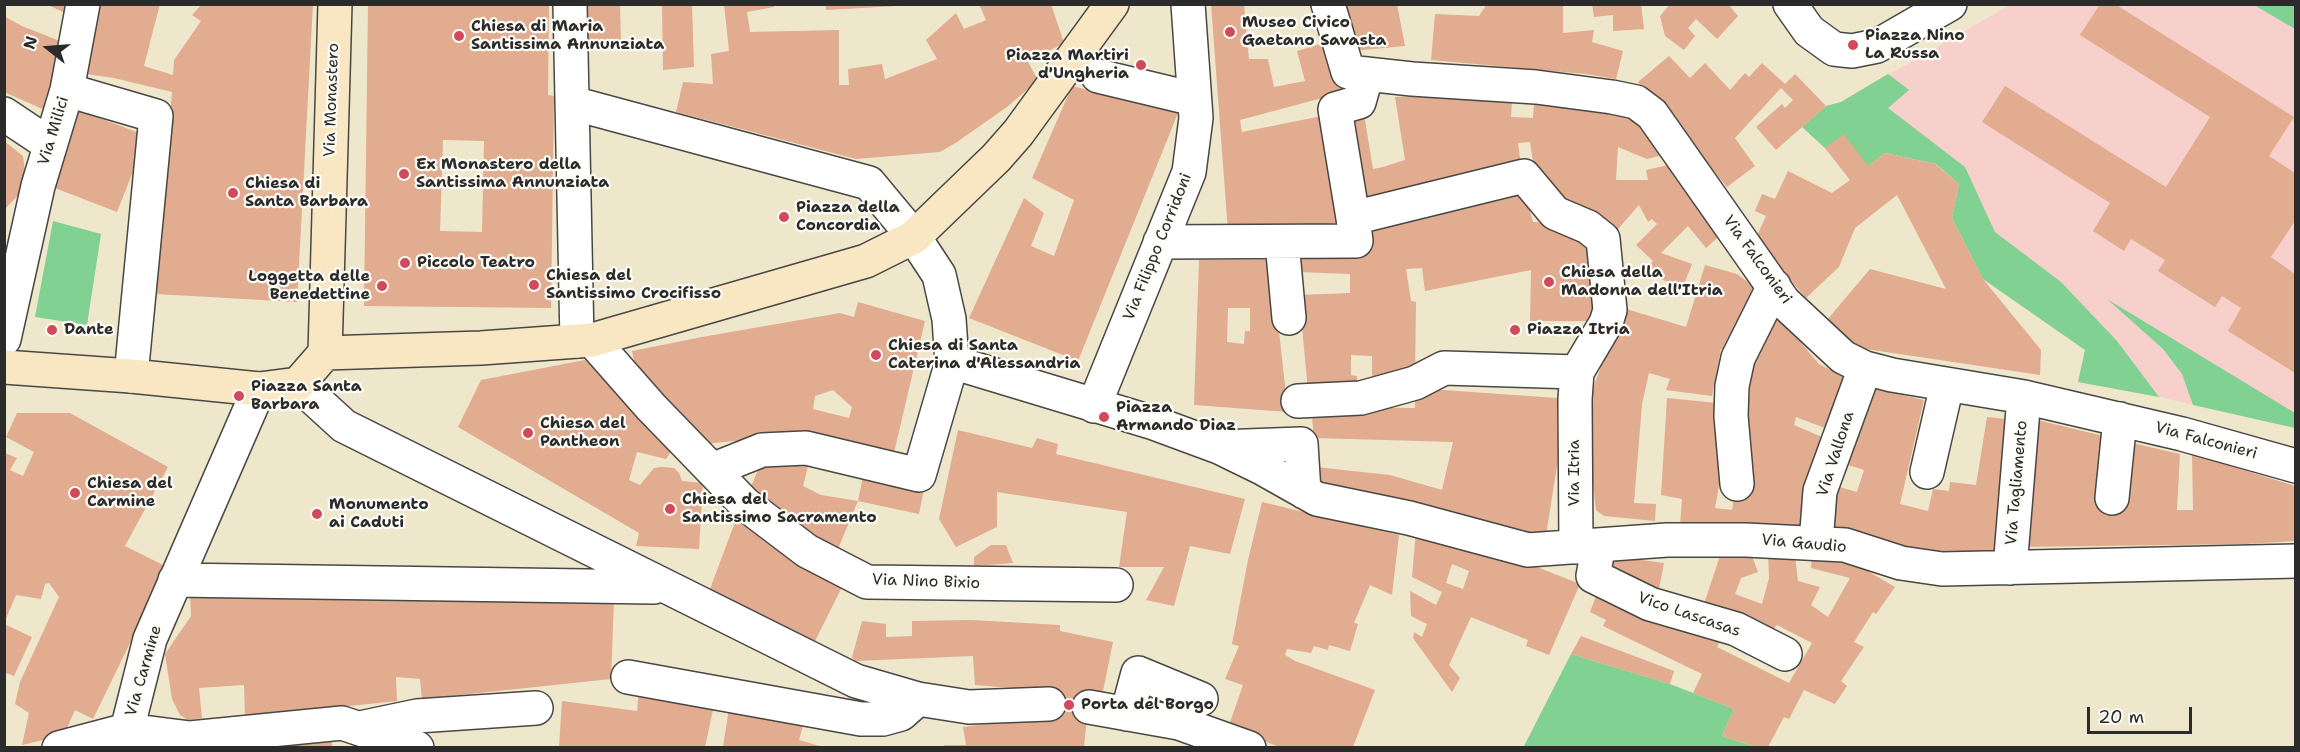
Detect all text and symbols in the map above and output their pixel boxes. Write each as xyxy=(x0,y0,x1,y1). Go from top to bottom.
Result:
place label: Museo Civico Gaetano Savasta xyxy=(1242,13,1386,51)
place label: Chiesa di Maria Santissima Annunziata xyxy=(471,17,664,55)
north arrow xyxy=(18,18,78,78)
marker: Museo Civico Gaetano Savasta xyxy=(1223,25,1237,39)
place label: Piazza Nino La Russa xyxy=(1865,26,1965,64)
marker: Chiesa di Maria Santissima Annunziata xyxy=(452,29,466,43)
text: N xyxy=(18,33,42,52)
marker: Piazza Nino La Russa xyxy=(1846,38,1860,52)
street label: Via Monastero xyxy=(320,42,344,158)
place label: Piazza Martiri d'Ungheria xyxy=(1006,46,1129,84)
marker: Piazza Martiri d'Ungheria xyxy=(1134,58,1148,72)
street label: Via Milici xyxy=(34,94,74,168)
place label: Ex Monastero della Santissima Annunziata xyxy=(416,155,609,193)
marker: Ex Monastero della Santissima Annunziata xyxy=(397,167,411,181)
street label: Via Filippo Corridoni xyxy=(1120,170,1196,324)
place label: Chiesa di Santa Barbara xyxy=(245,174,368,212)
marker: Chiesa di Santa Barbara xyxy=(226,186,240,200)
place label: Piazza della Concordia xyxy=(796,198,900,236)
marker: Piazza della Concordia xyxy=(777,210,791,224)
street label: Via Falconieri xyxy=(1718,212,1796,308)
place label: Piccolo Teatro xyxy=(417,253,535,273)
marker: Piccolo Teatro xyxy=(398,256,412,270)
place label: Chiesa della Madonna dell'Itria xyxy=(1561,263,1723,301)
place label: Chiesa del Santissimo Crocifisso xyxy=(546,266,721,304)
place label: Loggetta delle Benedettine xyxy=(248,267,370,305)
marker: Chiesa della Madonna dell'Itria xyxy=(1542,275,1556,289)
marker: Chiesa del Santissimo Crocifisso xyxy=(527,278,541,292)
marker: Loggetta delle Benedettine xyxy=(375,279,389,293)
place label: Dante xyxy=(64,320,114,340)
place label: Piazza Itria xyxy=(1527,320,1630,340)
marker: Dante xyxy=(45,323,59,337)
marker: Piazza Itria xyxy=(1508,323,1522,337)
place label: Chiesa di Santa Caterina d'Alessandria xyxy=(888,336,1080,374)
marker: Chiesa di Santa Caterina d'Alessandria xyxy=(869,348,883,362)
place label: Piazza Santa Barbara xyxy=(251,377,362,415)
marker: Piazza Santa Barbara xyxy=(232,389,246,403)
place label: Piazza Armando Diaz xyxy=(1116,398,1236,436)
street label: Via Vallona xyxy=(1813,409,1859,499)
marker: Piazza Armando Diaz xyxy=(1097,410,1111,424)
place label: Chiesa del Pantheon xyxy=(540,414,625,452)
street label: Via Falconieri xyxy=(2153,418,2259,464)
street label: Via Tagliamento xyxy=(2002,420,2032,546)
marker: Chiesa del Pantheon xyxy=(521,426,535,440)
street label: Via Itria xyxy=(1565,439,1585,507)
place label: Chiesa del Carmine xyxy=(87,474,172,512)
marker: Chiesa del Carmine xyxy=(68,486,82,500)
place label: Chiesa del Santissimo Sacramento xyxy=(682,490,877,528)
place label: Monumento ai Caduti xyxy=(329,495,429,533)
marker: Chiesa del Santissimo Sacramento xyxy=(663,502,677,516)
marker: Monumento ai Caduti xyxy=(310,507,324,521)
street label: Via Gaudio xyxy=(1761,531,1847,557)
street label: Via Nino Bixio xyxy=(872,571,980,593)
street label: Vico Lascasas xyxy=(1635,588,1743,642)
street label: Via Carmine xyxy=(122,623,166,719)
place label: Porta del Borgo xyxy=(1081,695,1214,715)
scale bar xyxy=(2090,695,2195,733)
marker: Porta del Borgo xyxy=(1062,698,1076,712)
text: 20 m xyxy=(2098,705,2144,729)

